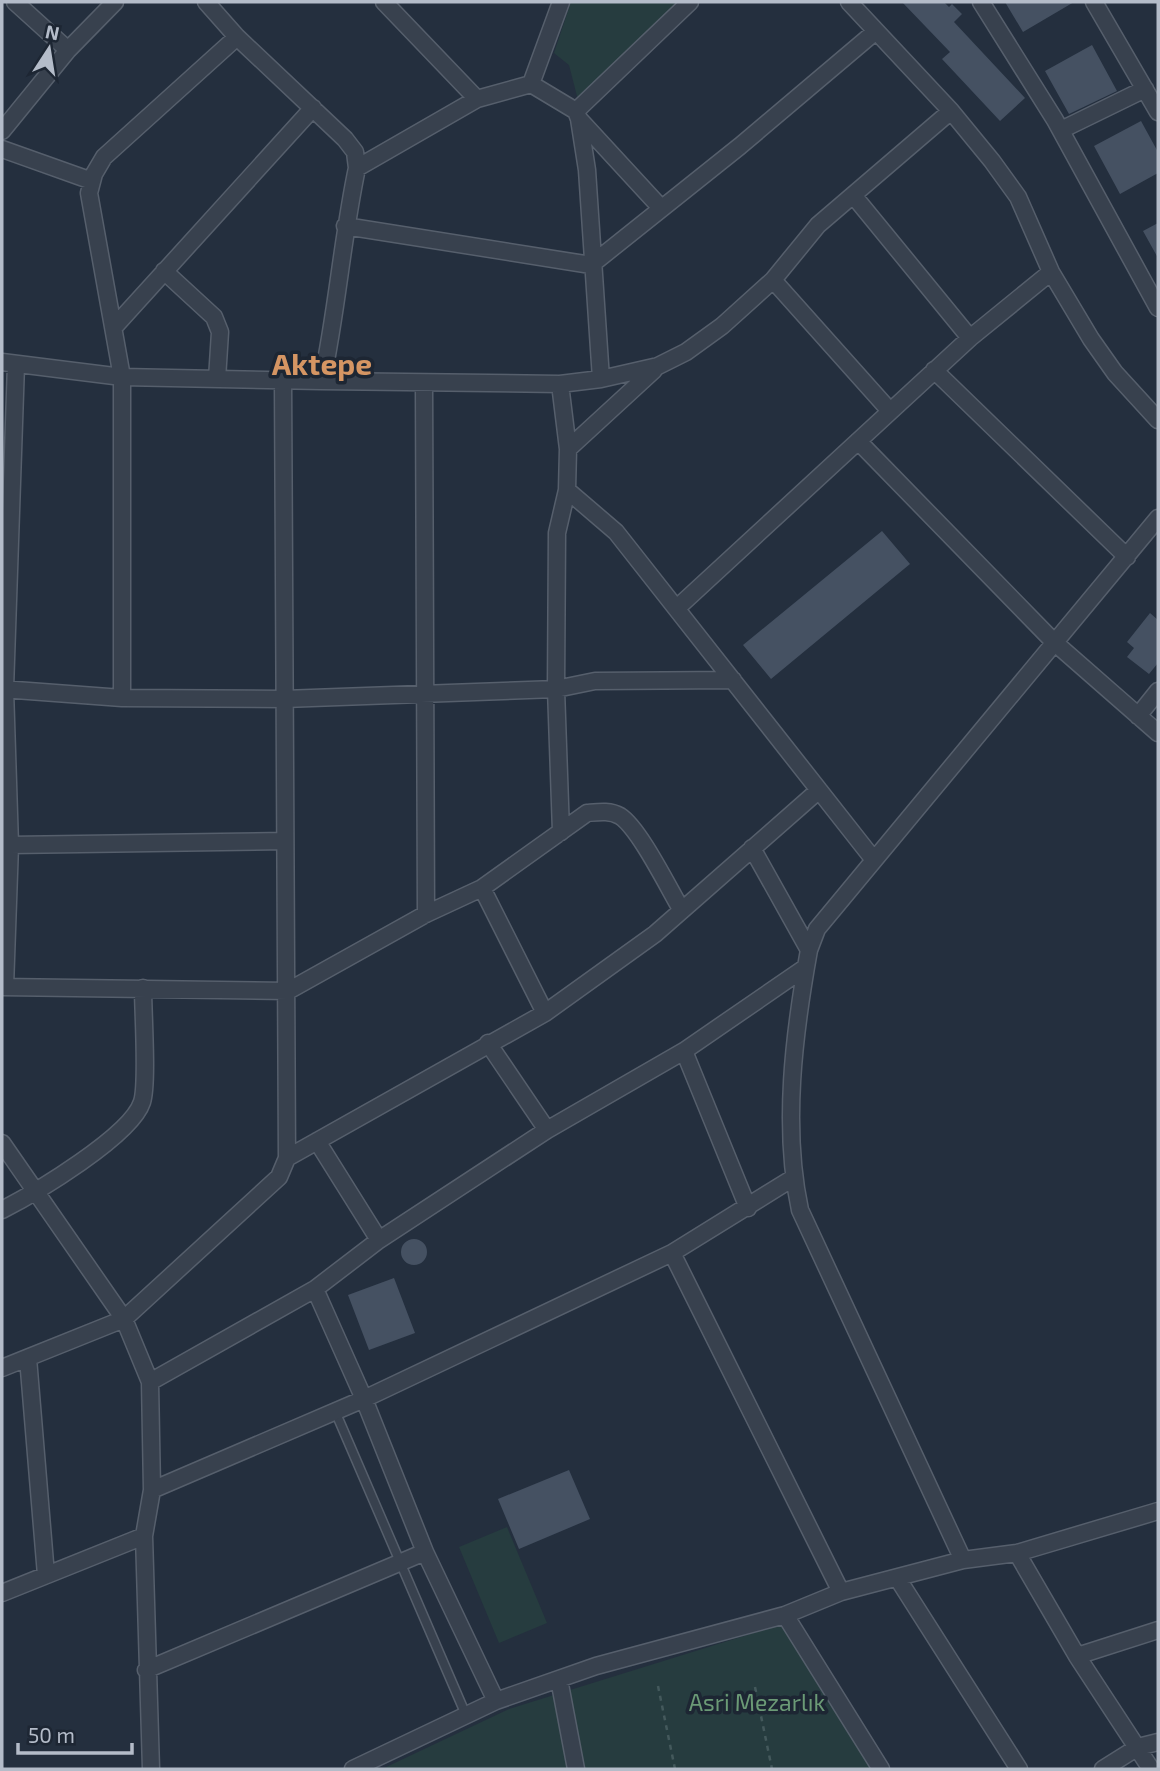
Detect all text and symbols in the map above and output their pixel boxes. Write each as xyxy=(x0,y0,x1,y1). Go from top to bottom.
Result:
north arrow xyxy=(14,14,84,84)
text: N xyxy=(44,19,62,45)
district label: Aktepe xyxy=(272,345,372,381)
park label: Asri Mezarlık xyxy=(689,1688,825,1716)
scale bar xyxy=(18,1712,131,1756)
text: 50 m xyxy=(28,1722,75,1747)

